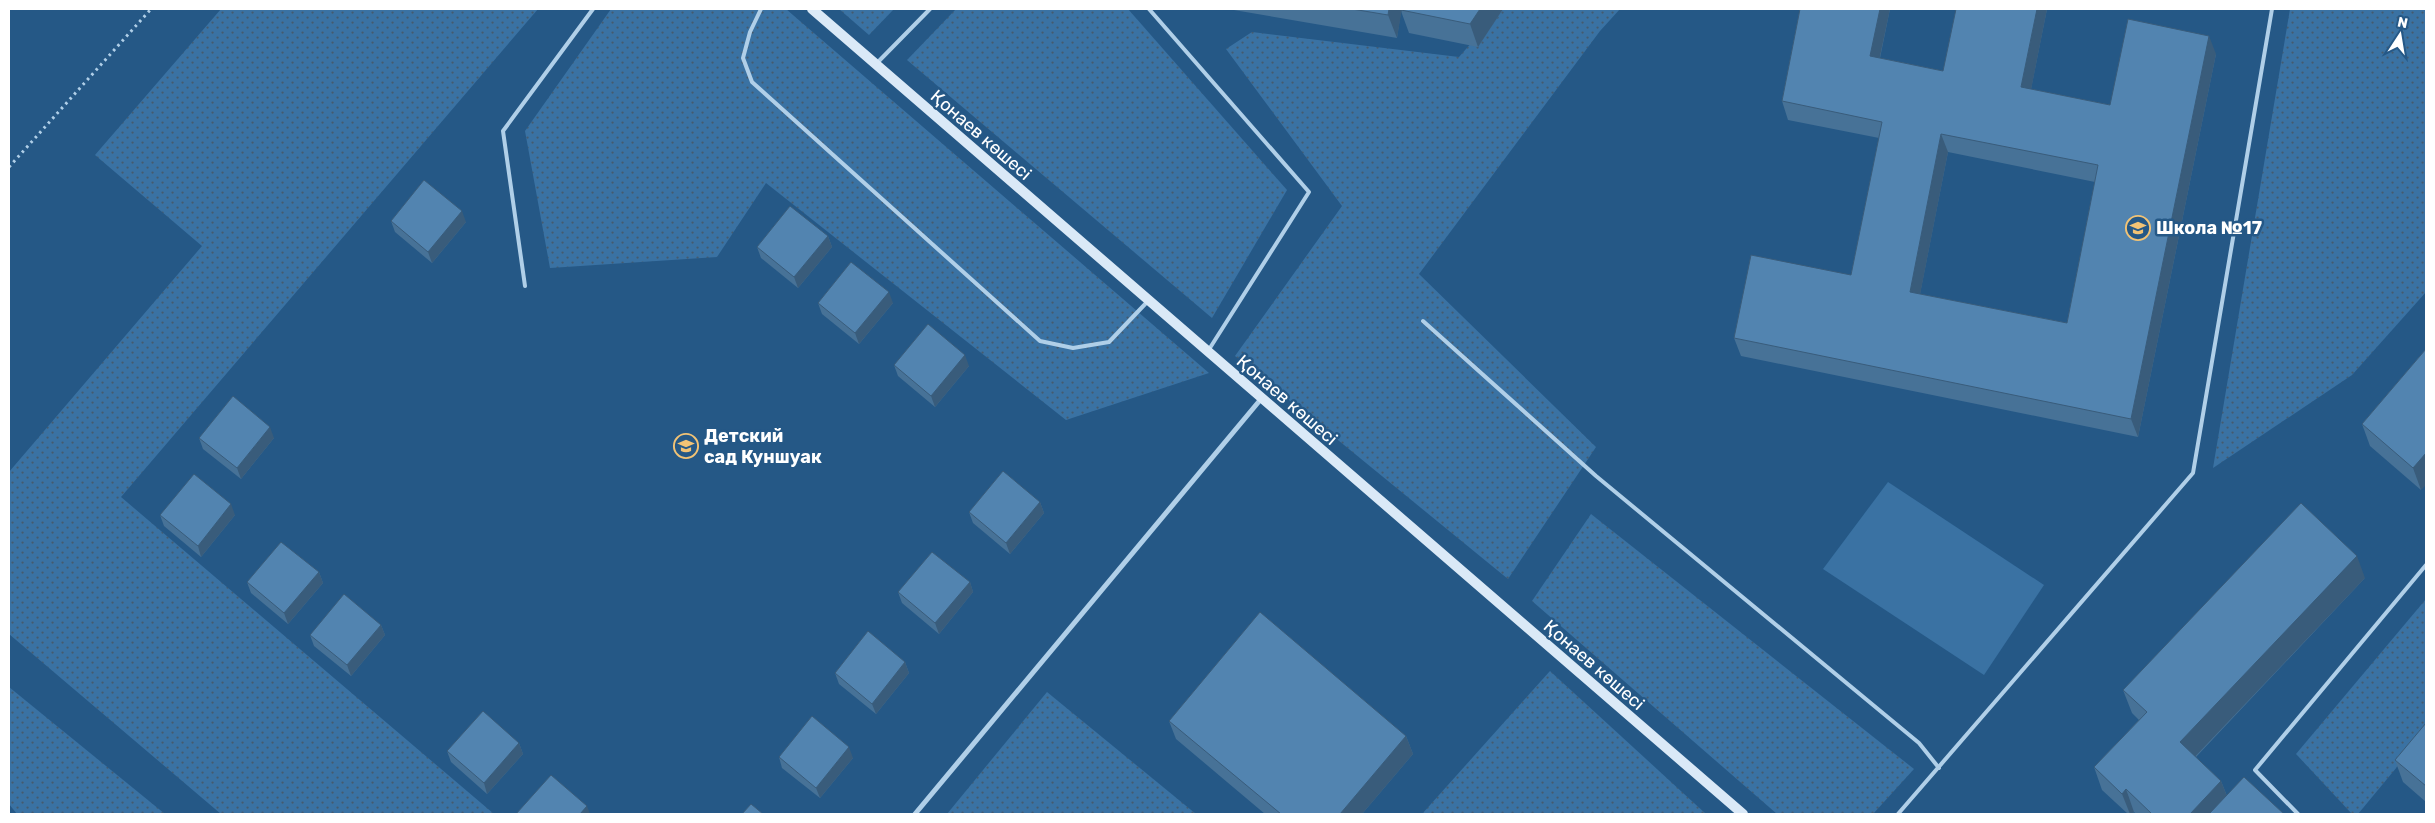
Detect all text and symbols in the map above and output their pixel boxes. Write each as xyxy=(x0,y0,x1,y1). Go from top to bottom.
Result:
north arrow xyxy=(2375,10,2425,60)
text: N xyxy=(2396,13,2409,32)
street label: Қонаев көшесі xyxy=(926,85,1036,185)
school or university icon: Школа №17 xyxy=(2125,215,2151,241)
place label: Школа №17 xyxy=(2156,217,2262,239)
street label: Қонаев көшесі xyxy=(1232,350,1342,450)
place label: Детский сад Куншуак xyxy=(704,425,822,468)
school or university icon: Детский сад Куншуак xyxy=(673,433,699,459)
street label: Қонаев көшесі xyxy=(1539,615,1649,715)

